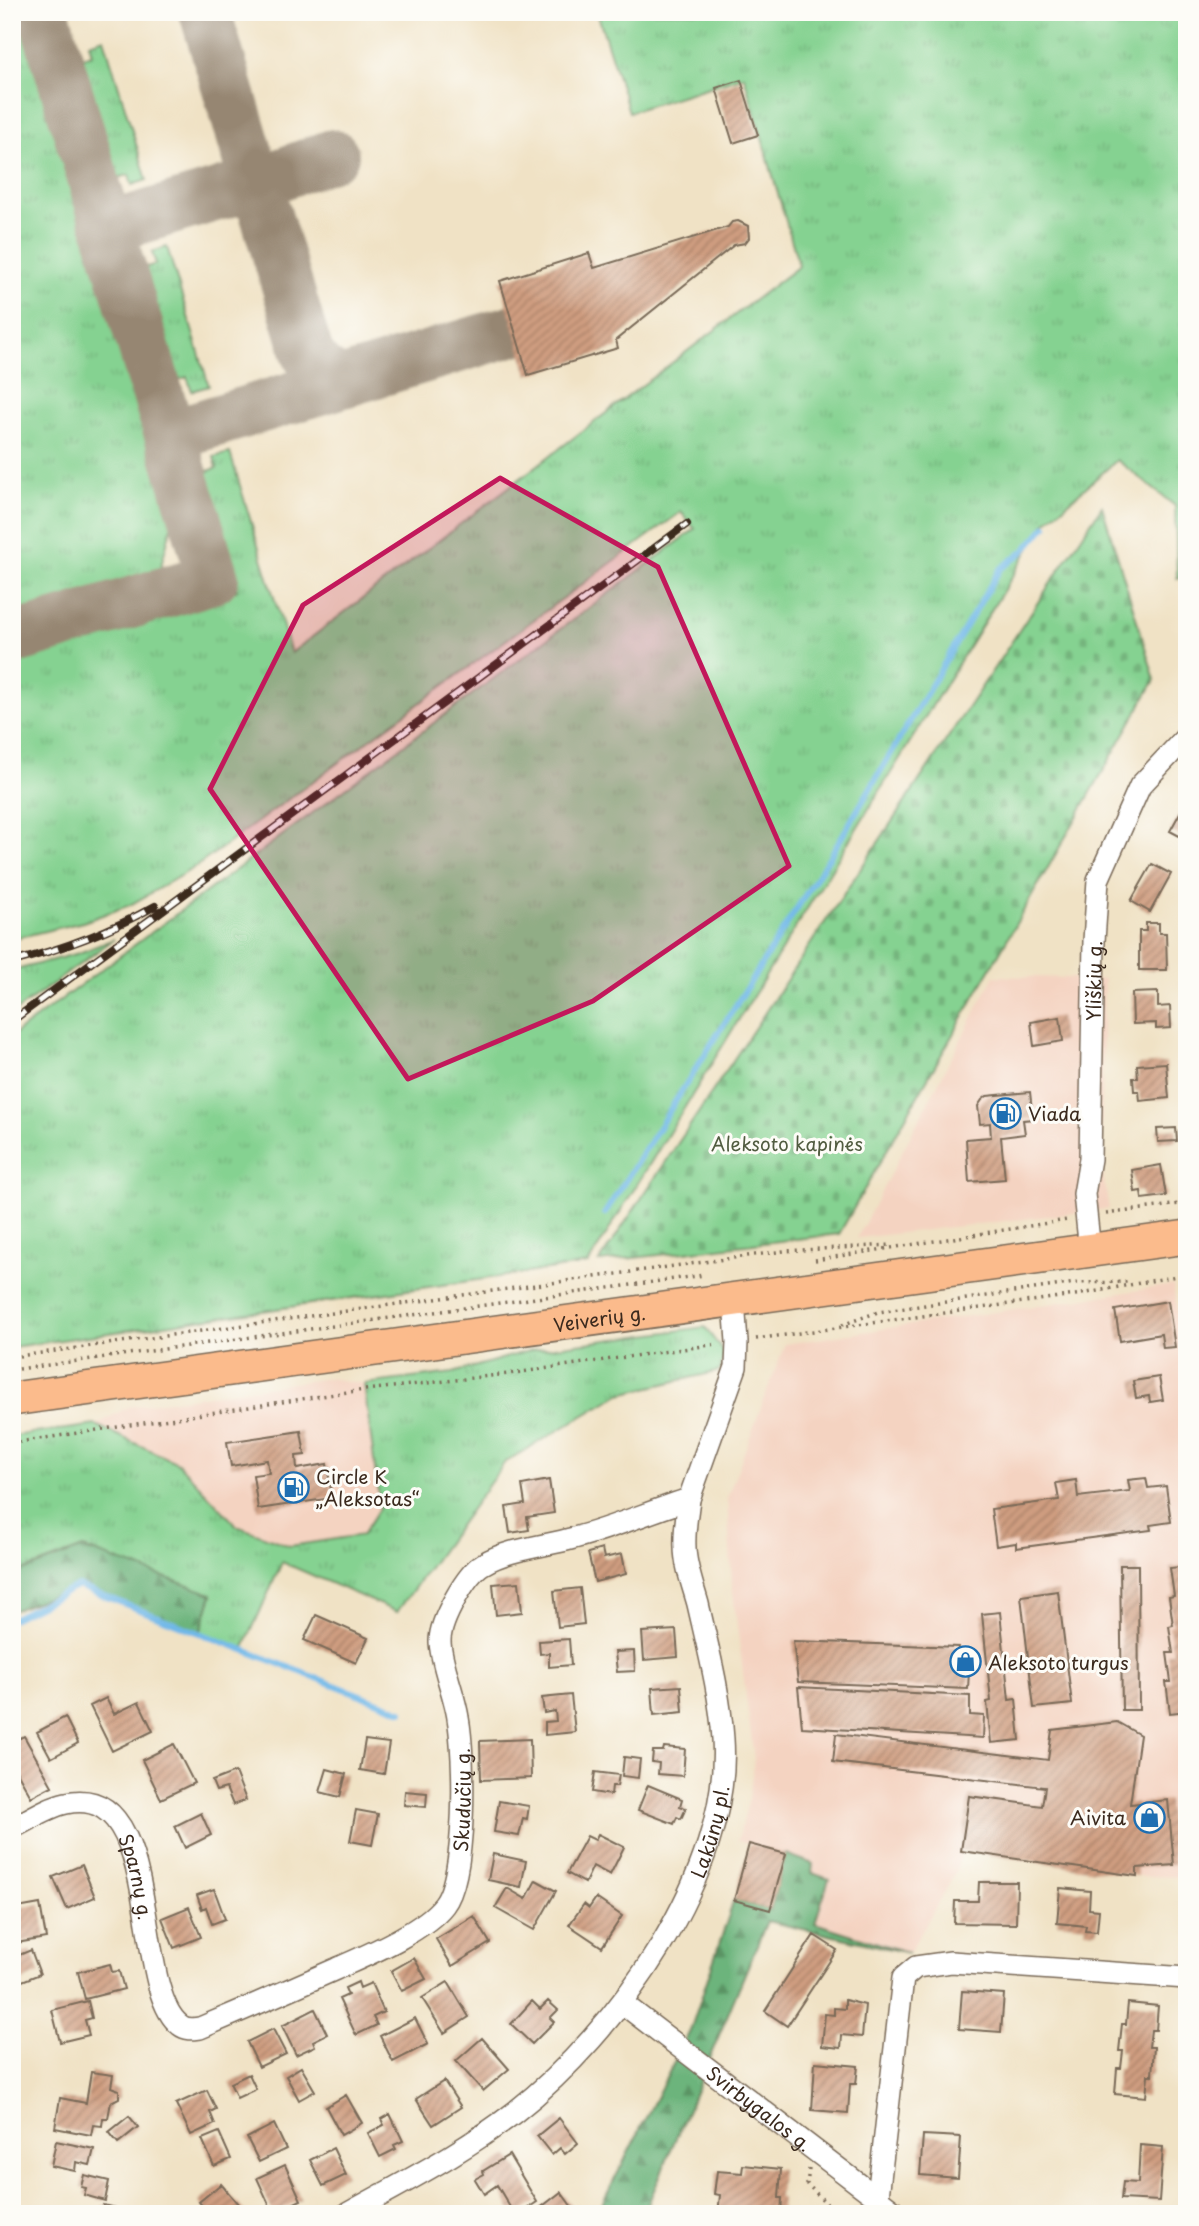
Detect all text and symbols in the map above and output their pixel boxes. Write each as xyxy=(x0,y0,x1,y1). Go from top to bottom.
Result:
street label: Yliškių g. xyxy=(1079,940,1108,1021)
fuel station icon: Viada xyxy=(988,1096,1022,1130)
place label: Viada xyxy=(1028,1099,1081,1127)
park label: Aleksoto kapinės xyxy=(711,1129,863,1157)
street label: Veiverių g. xyxy=(551,1298,647,1338)
place label: Circle K „Aleksotas“ xyxy=(316,1462,419,1512)
fuel station icon: Circle K „Aleksotas“ xyxy=(276,1470,310,1504)
shop icon: Aleksoto turgus xyxy=(948,1645,982,1679)
place label: Aleksoto turgus xyxy=(988,1648,1129,1676)
street label: Skudučių g. xyxy=(446,1747,477,1853)
street label: Lakūnų pl. xyxy=(683,1783,735,1882)
shop icon: Aivita xyxy=(1132,1800,1166,1834)
place label: Aivita xyxy=(1070,1803,1126,1831)
street label: Sparnų g. xyxy=(112,1829,160,1922)
street label: Svirbygalos g. xyxy=(701,2059,818,2158)

